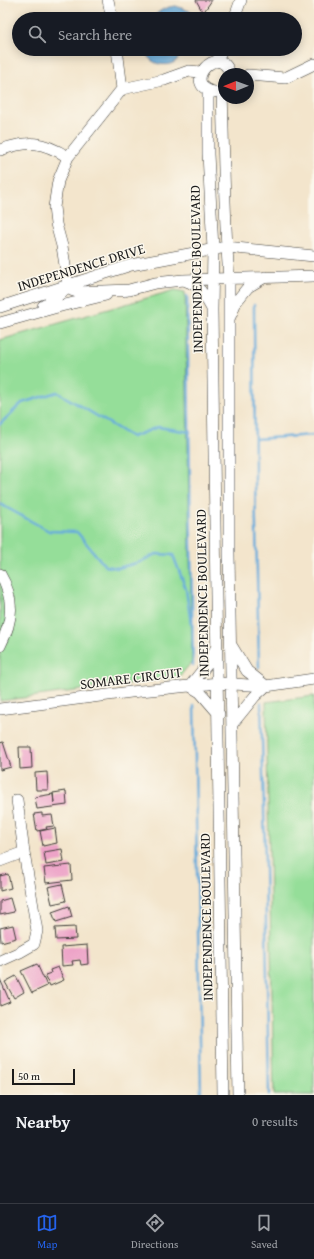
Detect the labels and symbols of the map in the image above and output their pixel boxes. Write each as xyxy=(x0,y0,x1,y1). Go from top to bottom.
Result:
north arrow xyxy=(218,68,254,104)
street label: INDEPENDENCE BOULEVARD xyxy=(185,185,207,353)
street label: INDEPENDENCE DRIVE xyxy=(15,238,147,296)
street label: INDEPENDENCE BOULEVARD xyxy=(191,509,213,677)
street label: SOMARE CIRCUIT xyxy=(79,662,183,694)
street label: INDEPENDENCE BOULEVARD xyxy=(195,833,217,1001)
scale bar xyxy=(12,1067,75,1086)

